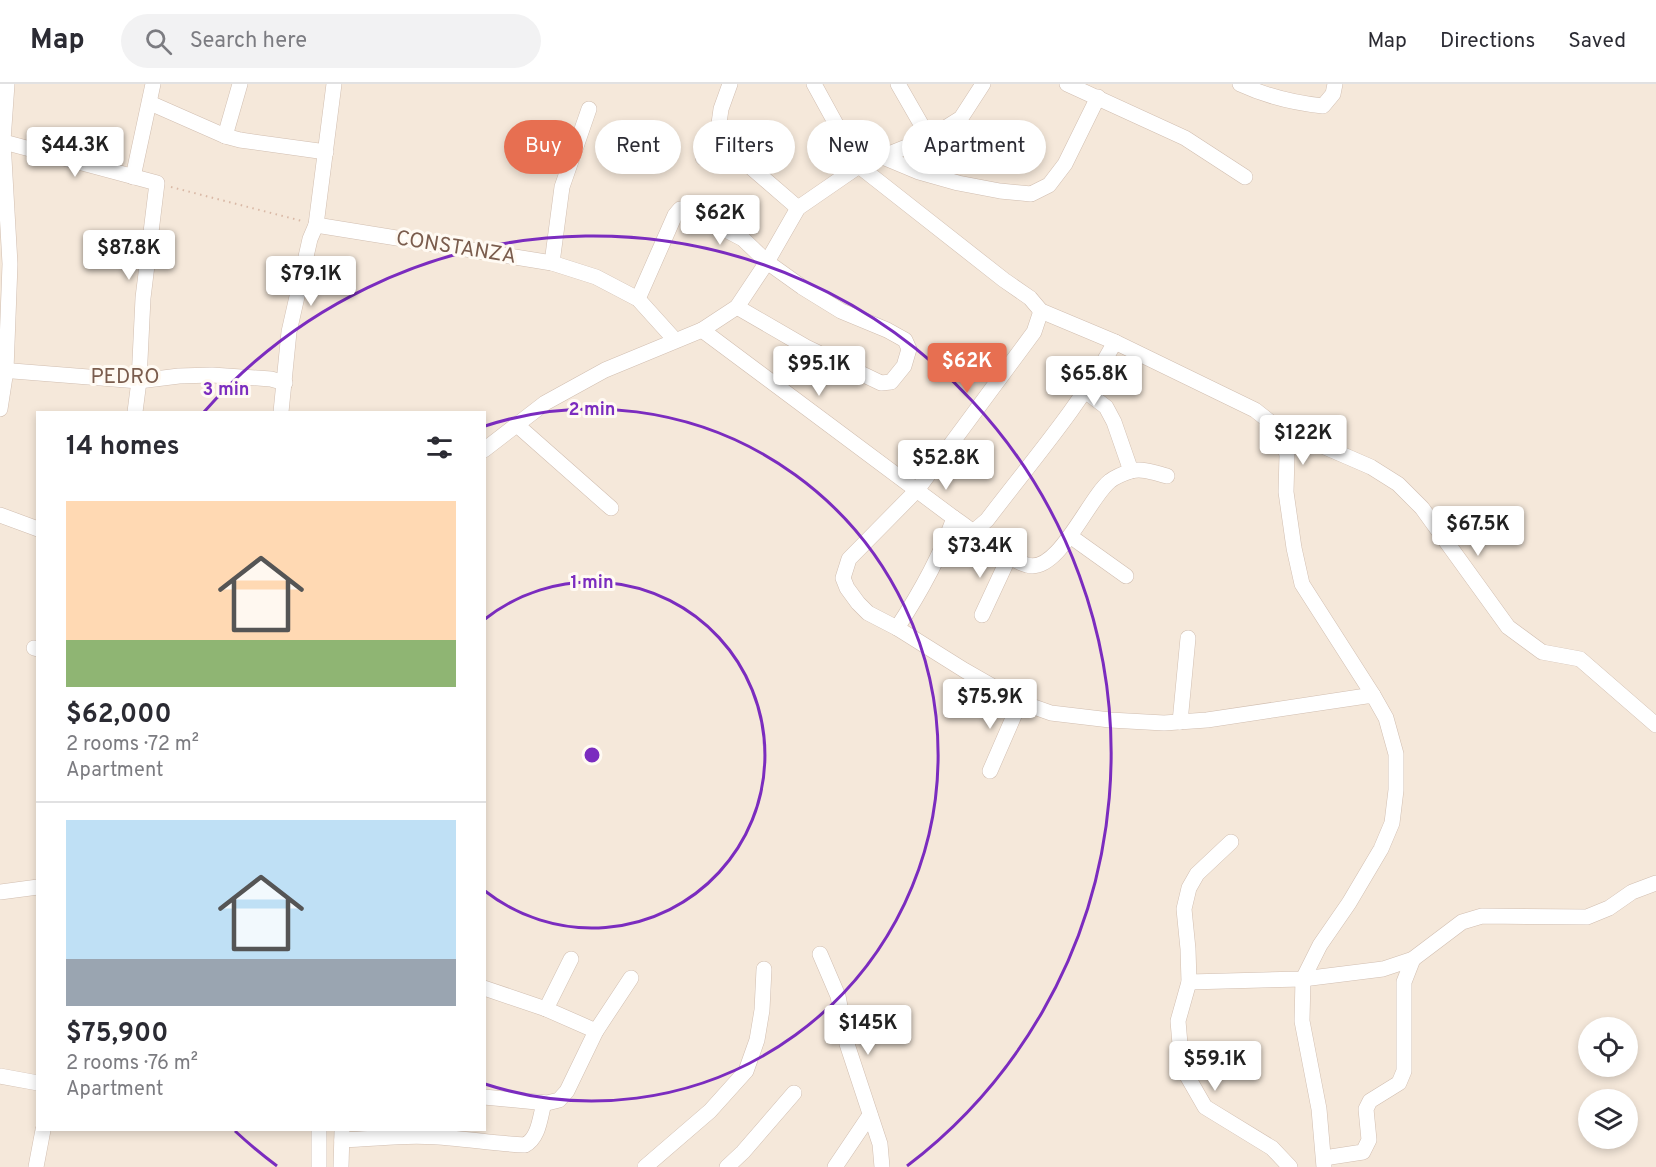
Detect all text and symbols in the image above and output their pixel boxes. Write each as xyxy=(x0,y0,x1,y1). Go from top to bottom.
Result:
search box xyxy=(121,14,541,68)
text: Map xyxy=(30,23,85,59)
icon: search xyxy=(142,25,175,58)
text: Search here xyxy=(190,28,307,55)
text: Map xyxy=(1367,28,1407,55)
text: Directions xyxy=(1440,28,1535,55)
text: Saved xyxy=(1568,28,1626,55)
chip: Buy xyxy=(504,120,583,174)
chip: Rent xyxy=(595,120,681,174)
chip: Filters xyxy=(693,120,795,174)
chip: New xyxy=(807,120,890,174)
chip: Apartment xyxy=(902,120,1046,174)
pin: $44.3K xyxy=(26,127,124,178)
text: $44.3K xyxy=(41,133,109,159)
pin: $62K xyxy=(684,195,756,246)
text: $62K xyxy=(695,201,745,227)
street label: CONSTANZA xyxy=(394,225,518,271)
pin: $87.8K xyxy=(80,230,178,281)
text: $87.8K xyxy=(97,236,161,262)
pin: $79.1K xyxy=(262,256,360,307)
text: $79.1K xyxy=(280,262,342,288)
pin: $62K xyxy=(931,343,1003,394)
pin: $95.1K xyxy=(770,346,868,397)
text: $62K xyxy=(942,349,992,375)
text: $95.1K xyxy=(787,352,851,378)
pin: $65.8K xyxy=(1045,356,1143,407)
text: $65.8K xyxy=(1060,362,1128,388)
street label: PEDRO xyxy=(90,364,160,391)
text: 3 min xyxy=(203,379,249,402)
text: 2 min xyxy=(568,399,616,422)
pin: $122K xyxy=(1261,415,1345,466)
text: $122K xyxy=(1274,421,1332,447)
text: 14 homes xyxy=(66,431,180,464)
icon: filters xyxy=(423,431,456,464)
pin: $52.8K xyxy=(897,440,995,491)
text: $52.8K xyxy=(912,446,980,472)
pin: $67.5K xyxy=(1429,506,1527,557)
text: $67.5K xyxy=(1446,512,1510,538)
pin: $73.4K xyxy=(931,528,1029,579)
text: $73.4K xyxy=(947,534,1013,560)
icon: home xyxy=(207,540,315,648)
text: 1 min xyxy=(570,572,614,595)
pin: $75.9K xyxy=(941,679,1039,730)
text: $75.9K xyxy=(957,685,1023,711)
text: $62,000 xyxy=(66,699,172,732)
text: 2 rooms · 72 m² xyxy=(66,732,199,758)
centre of rings xyxy=(582,745,602,765)
text: Apartment xyxy=(66,758,164,784)
icon: home xyxy=(207,859,315,967)
pin: $145K xyxy=(826,1005,910,1056)
text: $145K xyxy=(838,1011,898,1037)
map controls xyxy=(1578,1017,1638,1149)
button: locate xyxy=(1578,1017,1638,1077)
text: $75,900 xyxy=(66,1018,168,1051)
pin: $59.1K xyxy=(1166,1041,1264,1092)
text: $59.1K xyxy=(1183,1047,1247,1073)
text: 2 rooms · 76 m² xyxy=(66,1051,198,1077)
text: Apartment xyxy=(66,1077,164,1103)
button: layers xyxy=(1578,1089,1638,1149)

